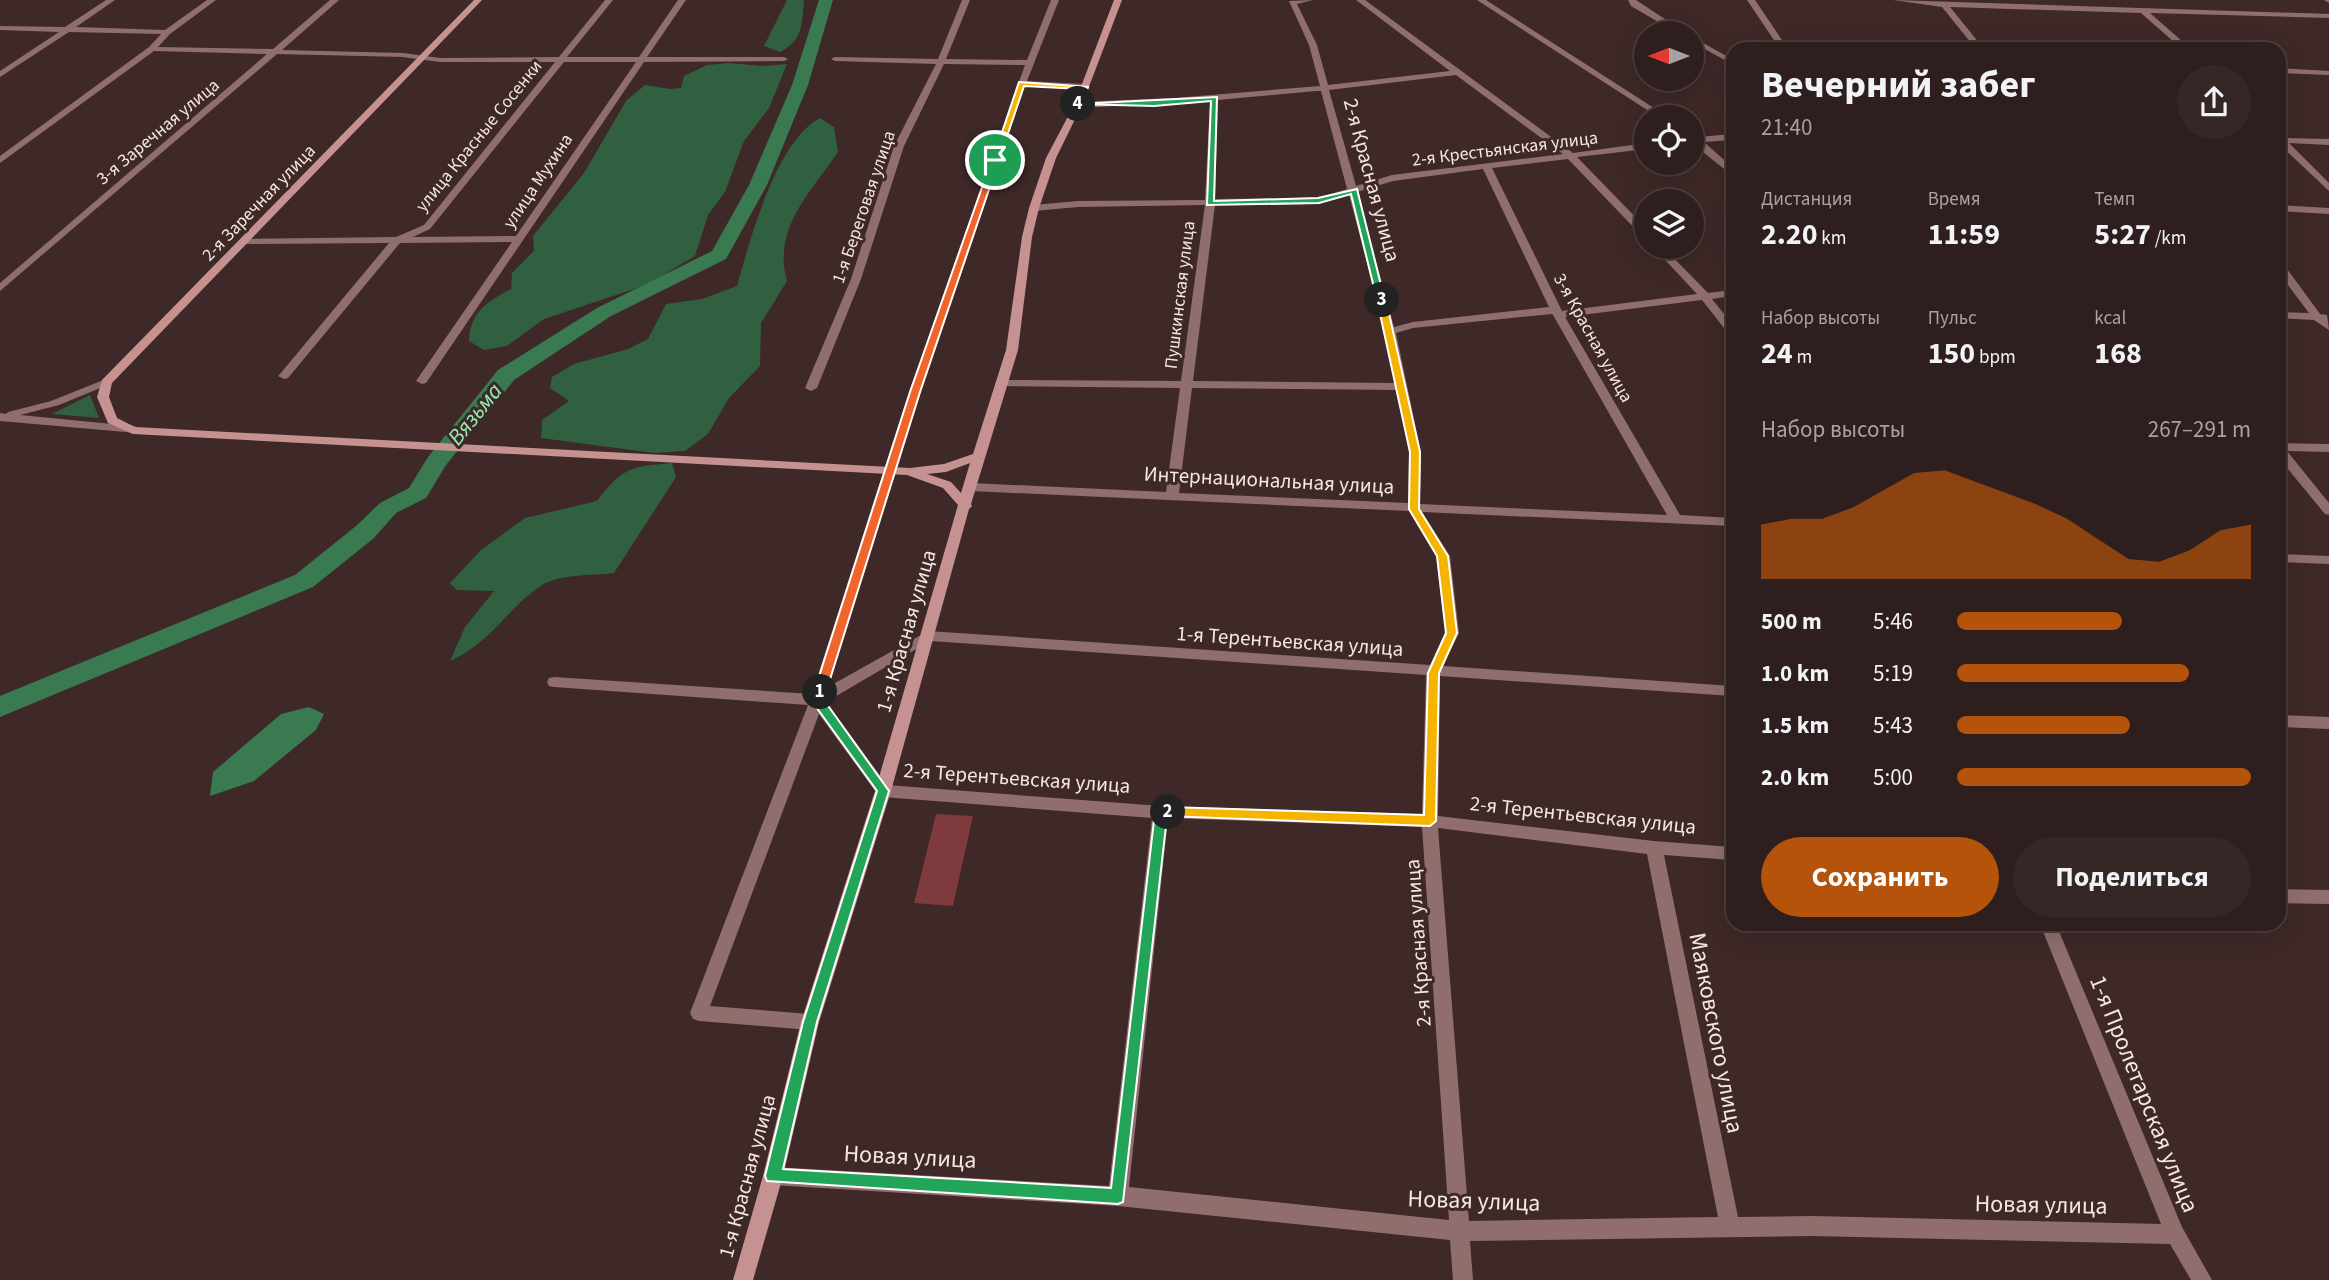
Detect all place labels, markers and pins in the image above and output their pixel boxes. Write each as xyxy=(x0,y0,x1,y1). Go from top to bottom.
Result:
pin: 4 xyxy=(1060,86,1096,122)
pin xyxy=(965,130,1025,190)
pin: 3 xyxy=(1364,282,1400,318)
pin: 1 xyxy=(802,674,838,710)
pin: 2 xyxy=(1150,794,1186,830)

